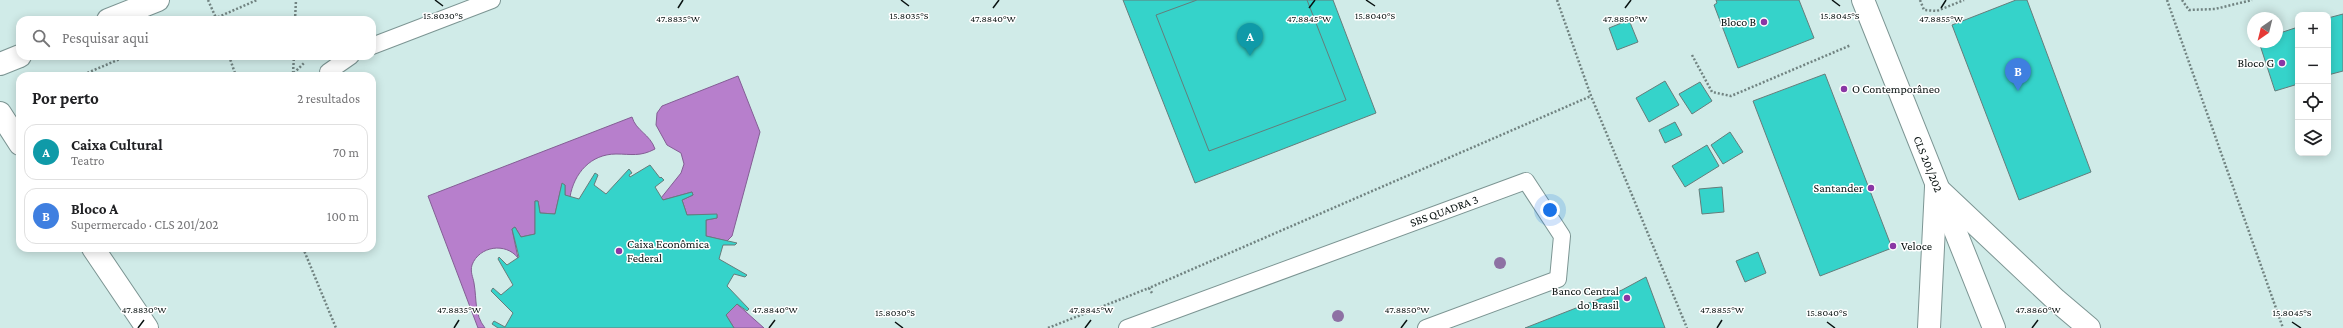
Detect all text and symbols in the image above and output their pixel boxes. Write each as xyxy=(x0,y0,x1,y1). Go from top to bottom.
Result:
text: 15.8030°S xyxy=(423,10,463,21)
text: 15.8035°S xyxy=(890,10,929,21)
text: 15.8040°S xyxy=(1355,10,1395,21)
text: 15.8045°S xyxy=(1820,10,1860,21)
north arrow xyxy=(2247,12,2283,48)
map controls xyxy=(2295,12,2331,156)
button: + xyxy=(2295,12,2331,48)
text: 47.8835°W xyxy=(656,13,701,24)
text: 47.8840°W xyxy=(970,13,1017,24)
text: 47.8845°W xyxy=(1287,13,1332,24)
text: 47.8850°W xyxy=(1602,13,1648,24)
text: 47.8855°W xyxy=(1919,13,1964,24)
place label: Bloco B xyxy=(1721,15,1756,29)
search box xyxy=(16,16,376,60)
marker: Bloco B xyxy=(1759,17,1769,27)
pin: A xyxy=(1237,23,1263,56)
icon: search xyxy=(30,27,52,49)
text: Pesquisar aqui xyxy=(62,30,149,46)
button: − xyxy=(2295,48,2331,84)
place label: Bloco G xyxy=(2238,56,2274,70)
pin: B xyxy=(2005,58,2031,91)
marker: Bloco G xyxy=(2277,58,2287,68)
place label: O Contemporâneo xyxy=(1852,82,1940,96)
marker: O Contemporâneo xyxy=(1839,84,1849,94)
button: locate xyxy=(2295,84,2331,120)
text: Por perto xyxy=(32,89,99,108)
text: 2 resultados xyxy=(297,91,360,106)
button: layers xyxy=(2295,120,2331,156)
street label: CLS 201/202 xyxy=(1910,134,1946,194)
text: Caixa Cultural xyxy=(71,137,163,153)
text: A xyxy=(42,145,50,160)
text: 70 m xyxy=(333,145,359,160)
text: Teatro xyxy=(71,153,104,168)
place label: Santander xyxy=(1814,181,1864,195)
marker: Santander xyxy=(1866,183,1876,193)
street label: SBS QUADRA 3 xyxy=(1408,192,1480,230)
your location xyxy=(1540,200,1560,220)
text: Bloco A xyxy=(71,201,118,217)
text: B xyxy=(42,209,50,224)
text: 100 m xyxy=(327,209,359,224)
text: Supermercado · CLS 201/202 xyxy=(71,217,219,232)
place label: Caixa Econômica Federal xyxy=(627,237,710,265)
place label: Veloce xyxy=(1901,239,1932,253)
marker: Veloce xyxy=(1888,241,1898,251)
marker: Caixa Econômica Federal xyxy=(614,246,624,256)
place label: Banco Central do Brasil xyxy=(1552,284,1619,312)
marker: Banco Central do Brasil xyxy=(1622,293,1632,303)
text: 47.8830°W xyxy=(121,304,167,315)
text: 47.8835°W xyxy=(437,304,482,315)
text: 47.8840°W xyxy=(752,304,799,315)
text: 47.8845°W xyxy=(1069,304,1114,315)
text: 47.8850°W xyxy=(1384,304,1430,315)
text: 47.8855°W xyxy=(1700,304,1745,315)
text: 47.8860°W xyxy=(2015,304,2062,315)
text: 15.8030°S xyxy=(875,307,915,318)
text: 15.8040°S xyxy=(1807,307,1847,318)
text: 15.8045°S xyxy=(2272,307,2312,318)

